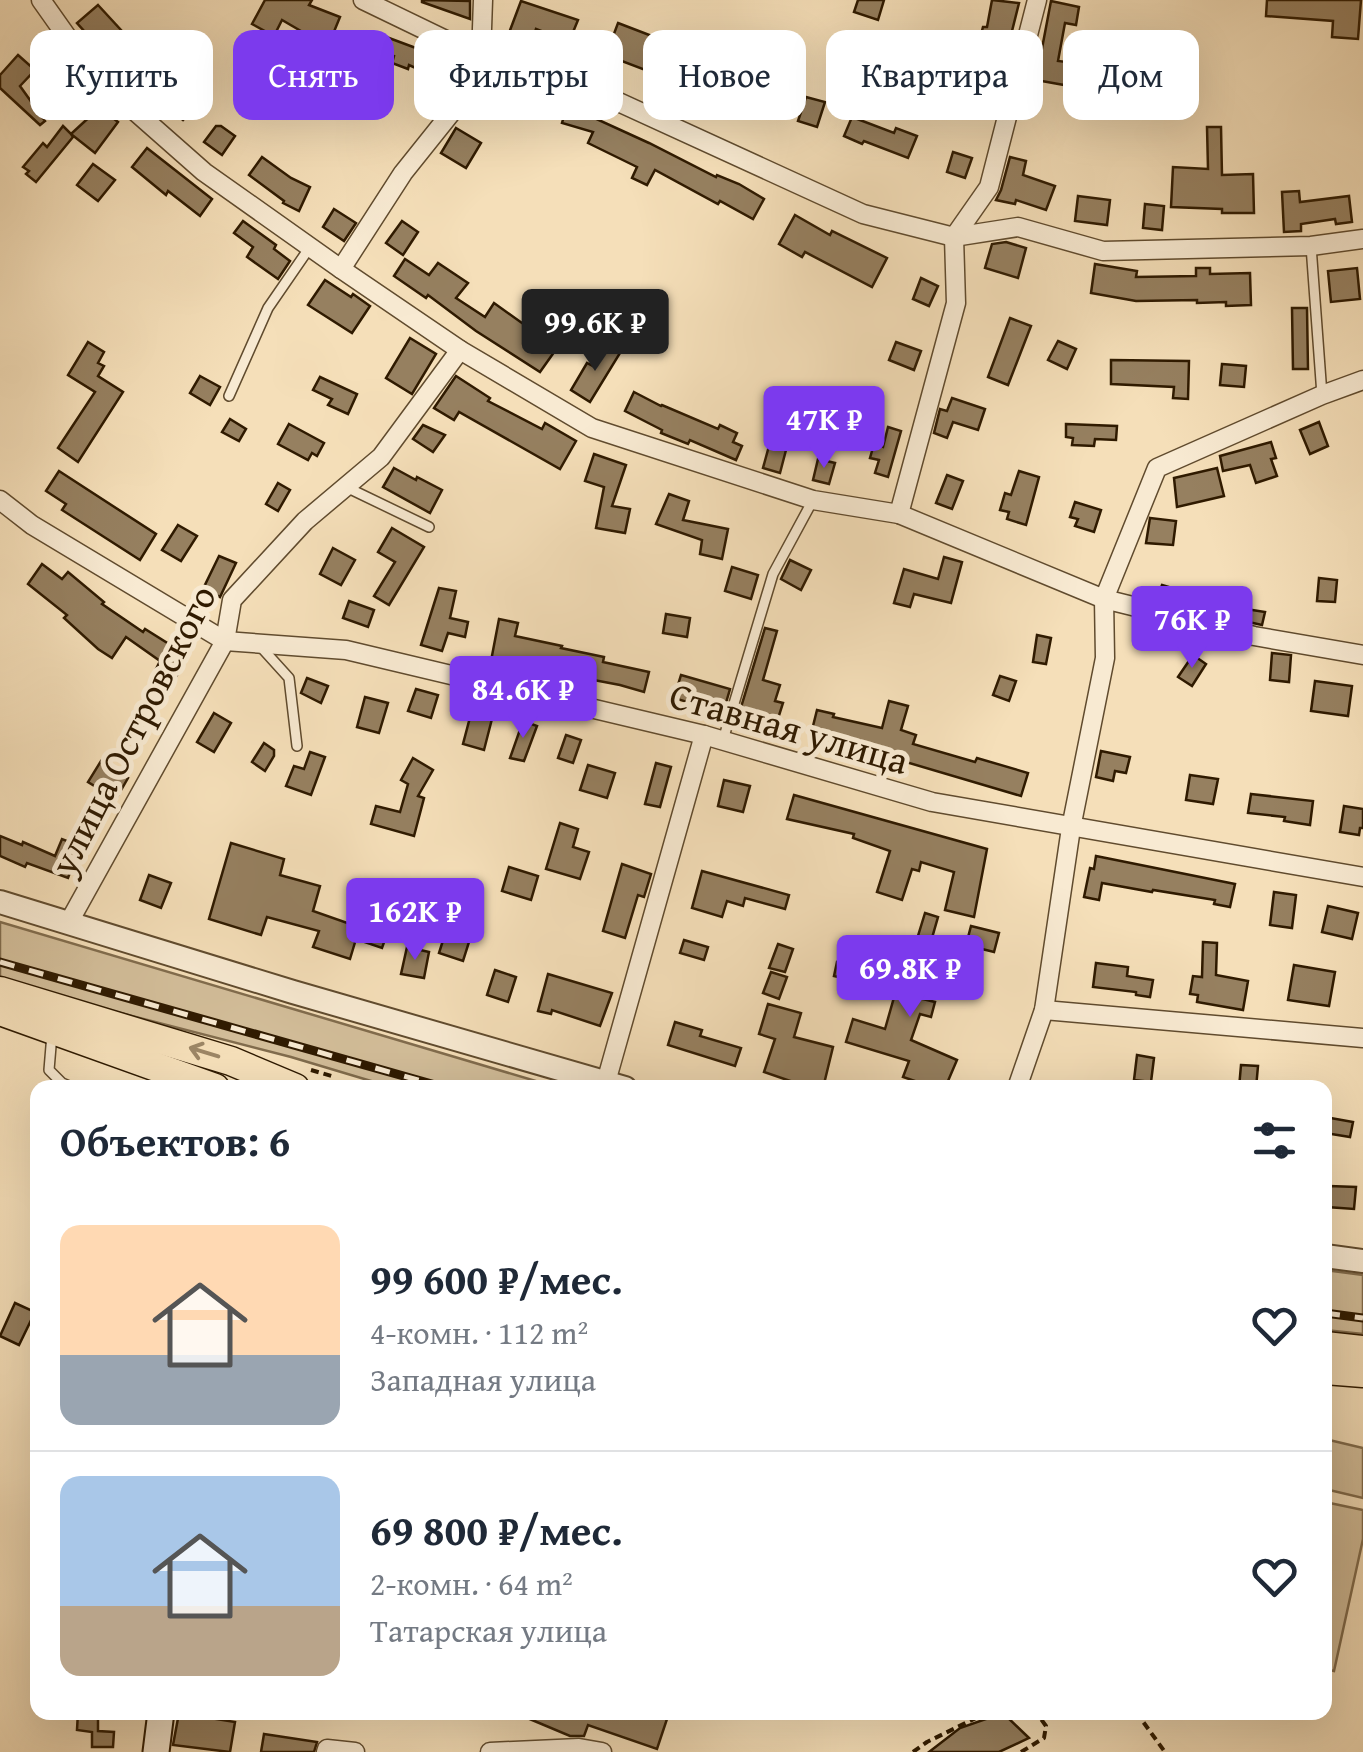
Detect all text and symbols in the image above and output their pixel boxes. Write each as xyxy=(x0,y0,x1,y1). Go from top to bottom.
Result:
chip: Купить xyxy=(30,30,213,120)
chip: Снять xyxy=(233,30,394,120)
chip: Фильтры xyxy=(414,30,623,120)
chip: Новое xyxy=(643,30,806,120)
chip: Квартира xyxy=(826,30,1043,120)
chip: Дом xyxy=(1063,30,1199,120)
pin: 99.6K ₽ xyxy=(503,289,687,374)
text: 99.6K ₽ xyxy=(544,298,646,345)
pin: 47K ₽ xyxy=(754,386,894,471)
text: 47K ₽ xyxy=(786,395,863,442)
street label: улица Островского xyxy=(34,575,230,885)
pin: 76K ₽ xyxy=(1122,586,1262,671)
text: 76K ₽ xyxy=(1154,595,1231,642)
pin: 84.6K ₽ xyxy=(431,656,615,741)
text: 84.6K ₽ xyxy=(472,665,574,712)
street label: Ставная улица xyxy=(663,666,915,788)
pin: 162K ₽ xyxy=(334,878,496,963)
text: 162K ₽ xyxy=(368,887,462,934)
pin: 69.8K ₽ xyxy=(818,935,1002,1020)
text: 69.8K ₽ xyxy=(859,944,961,991)
one-way arrow xyxy=(189,1042,220,1060)
text: Объектов: 6 xyxy=(60,1110,290,1171)
icon: filters xyxy=(1247,1113,1302,1168)
text: 99 600 ₽/мес. xyxy=(370,1248,623,1309)
icon: home xyxy=(140,1265,260,1385)
icon: heart xyxy=(1247,1298,1302,1353)
text: 4-комн. · 112 m² xyxy=(370,1309,588,1356)
text: Западная улица xyxy=(370,1356,596,1403)
text: 69 800 ₽/мес. xyxy=(370,1499,623,1560)
icon: home xyxy=(140,1516,260,1636)
icon: heart xyxy=(1247,1549,1302,1604)
text: 2-комн. · 64 m² xyxy=(370,1560,573,1607)
text: Татарская улица xyxy=(370,1607,607,1654)

